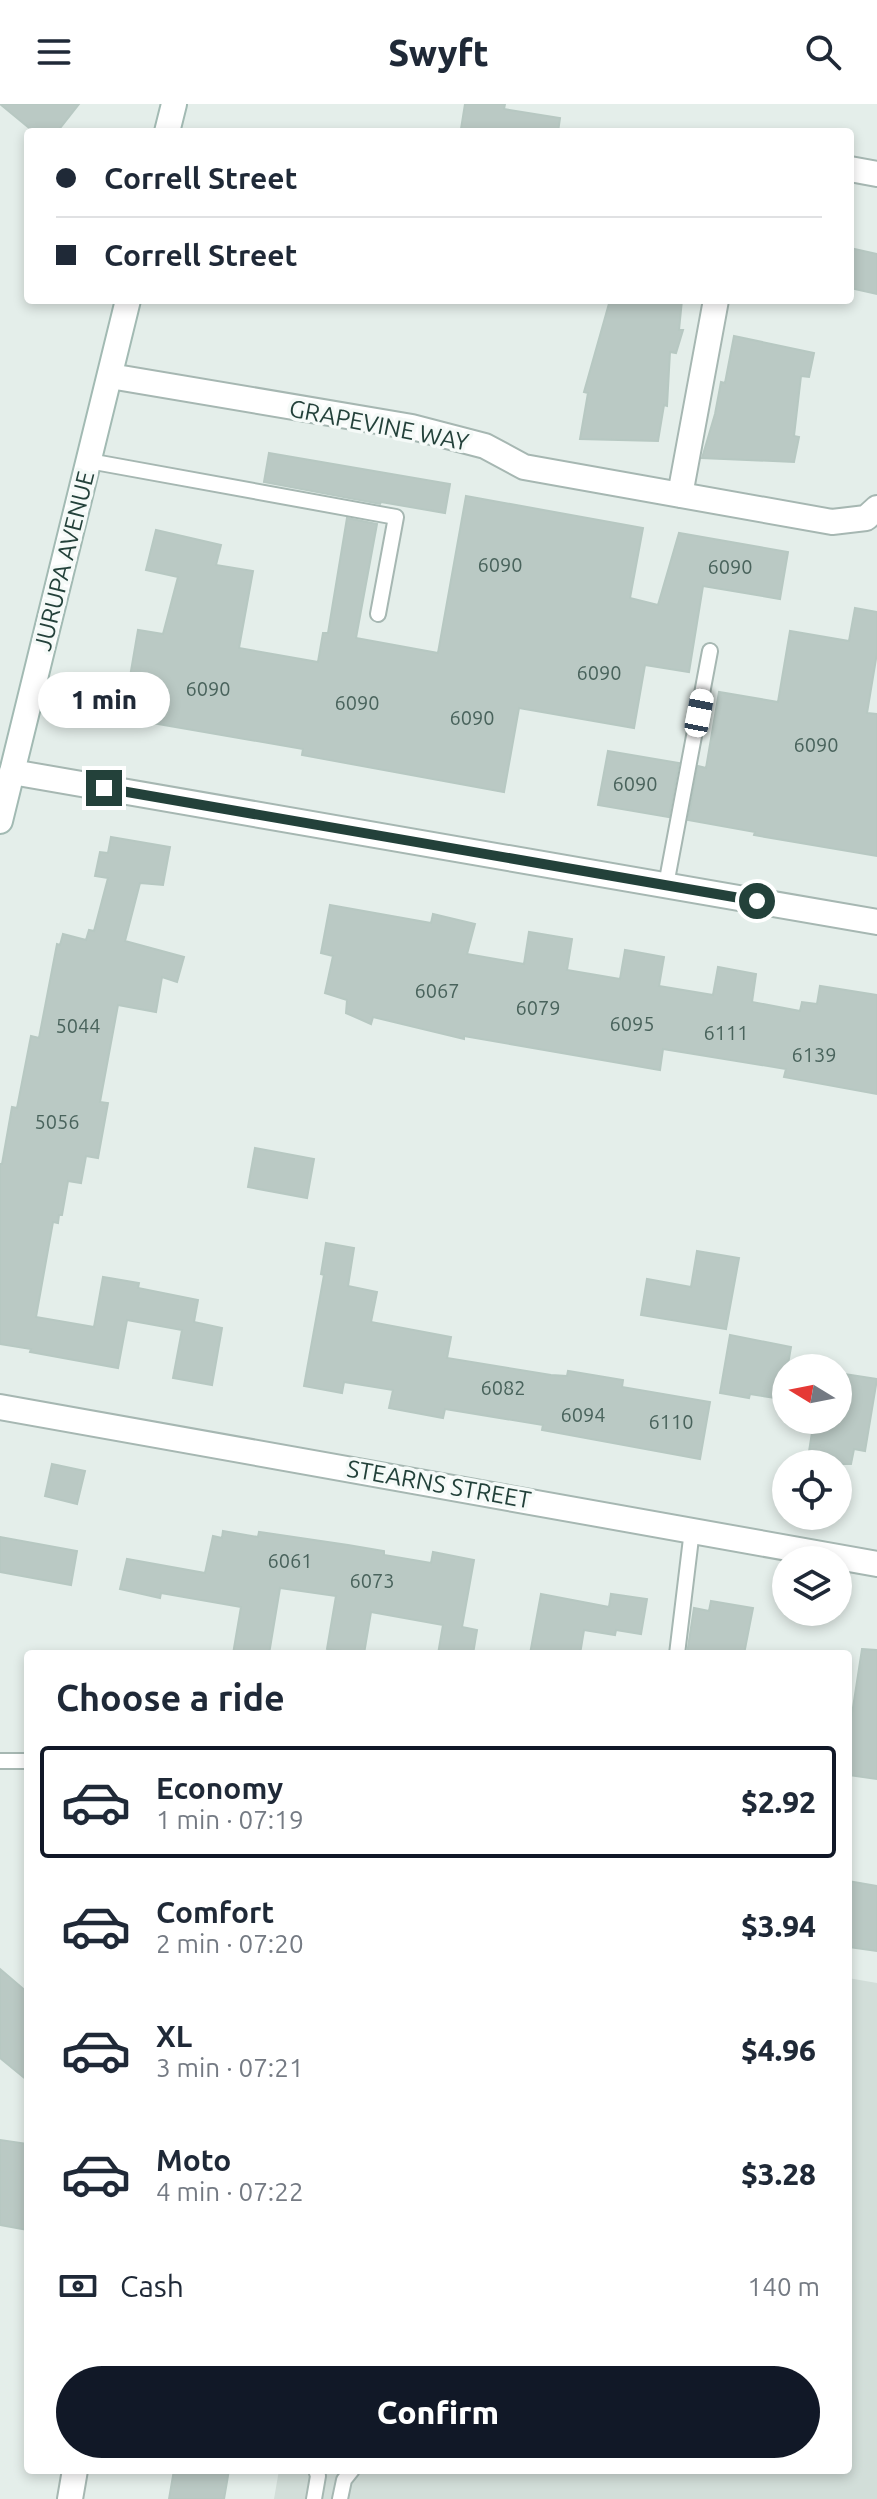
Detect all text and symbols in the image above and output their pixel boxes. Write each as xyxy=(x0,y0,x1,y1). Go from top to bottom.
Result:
icon: menu xyxy=(32,30,76,74)
icon: search xyxy=(801,30,845,74)
text: Swyft xyxy=(388,32,489,73)
text: Correll Street xyxy=(104,161,298,195)
text: Correll Street xyxy=(104,238,298,272)
street label: GRAPEVINE WAY xyxy=(287,394,471,456)
street label: JURUPA AVENUE xyxy=(29,468,99,654)
house number: 6090 xyxy=(477,553,523,576)
house number: 6090 xyxy=(707,555,753,578)
house number: 6090 xyxy=(576,661,622,684)
callout: 1 min xyxy=(38,672,170,728)
house number: 6090 xyxy=(185,677,231,700)
text: 1 min xyxy=(71,685,137,714)
car xyxy=(683,687,715,739)
house number: 6090 xyxy=(334,691,380,714)
house number: 6090 xyxy=(449,706,495,729)
house number: 6090 xyxy=(793,733,839,756)
route end xyxy=(86,770,122,806)
house number: 6090 xyxy=(612,772,658,795)
route start xyxy=(739,883,775,919)
house number: 6067 xyxy=(414,979,460,1002)
house number: 6079 xyxy=(515,996,561,1019)
house number: 6095 xyxy=(609,1012,655,1035)
house number: 5044 xyxy=(55,1014,101,1037)
house number: 6111 xyxy=(703,1021,749,1044)
house number: 6139 xyxy=(791,1043,837,1066)
house number: 5056 xyxy=(34,1110,80,1133)
north arrow xyxy=(772,1354,852,1434)
map controls xyxy=(772,1354,852,1626)
house number: 6082 xyxy=(480,1376,526,1399)
house number: 6094 xyxy=(560,1403,606,1426)
house number: 6110 xyxy=(648,1410,694,1433)
button: locate xyxy=(772,1450,852,1530)
street label: STEARNS STREET xyxy=(345,1455,533,1513)
button: layers xyxy=(772,1546,852,1626)
house number: 6061 xyxy=(267,1549,313,1572)
house number: 6073 xyxy=(349,1569,395,1592)
text: Choose a ride xyxy=(56,1677,285,1718)
icon: car xyxy=(60,1766,132,1838)
text: Economy xyxy=(156,1771,283,1805)
text: $2.92 xyxy=(741,1785,816,1819)
text: 1 min · 07:19 xyxy=(156,1805,304,1834)
icon: car xyxy=(60,1890,132,1962)
text: Comfort xyxy=(156,1895,274,1929)
text: $3.94 xyxy=(741,1909,816,1943)
text: 2 min · 07:20 xyxy=(156,1929,304,1958)
icon: car xyxy=(60,2014,132,2086)
text: XL xyxy=(156,2019,192,2053)
text: $4.96 xyxy=(741,2033,816,2067)
text: 3 min · 07:21 xyxy=(156,2053,304,2082)
icon: car xyxy=(60,2138,132,2210)
text: Moto xyxy=(156,2143,231,2177)
text: $3.28 xyxy=(741,2157,816,2191)
text: 4 min · 07:22 xyxy=(156,2177,304,2206)
icon: cash xyxy=(56,2264,100,2308)
text: Cash xyxy=(120,2269,184,2303)
text: 140 m xyxy=(748,2272,820,2301)
button: Confirm xyxy=(56,2366,820,2458)

